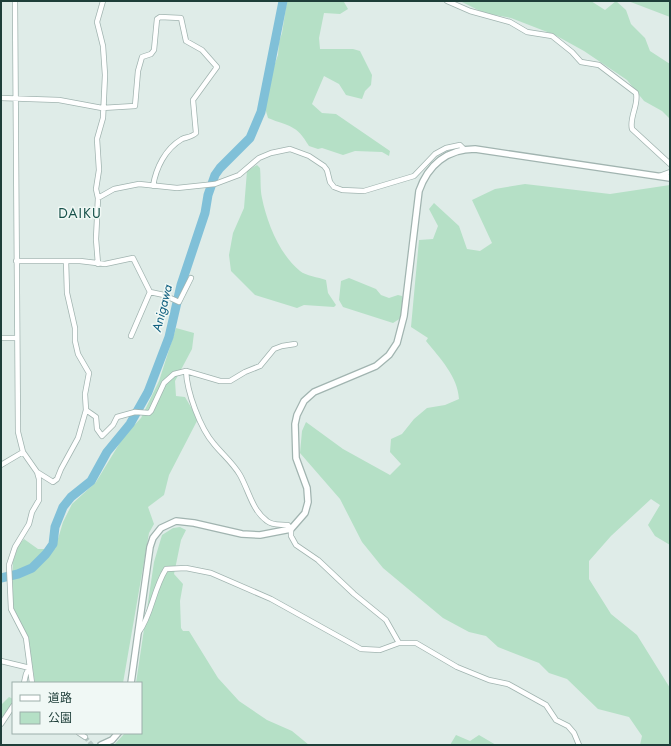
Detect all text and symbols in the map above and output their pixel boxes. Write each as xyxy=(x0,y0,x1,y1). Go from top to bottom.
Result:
district label: DAIKU xyxy=(58,203,102,223)
water label: Anigawa xyxy=(147,282,177,335)
legend xyxy=(12,682,142,734)
text: 道路 xyxy=(48,689,72,707)
text: 公園 xyxy=(48,709,72,727)

